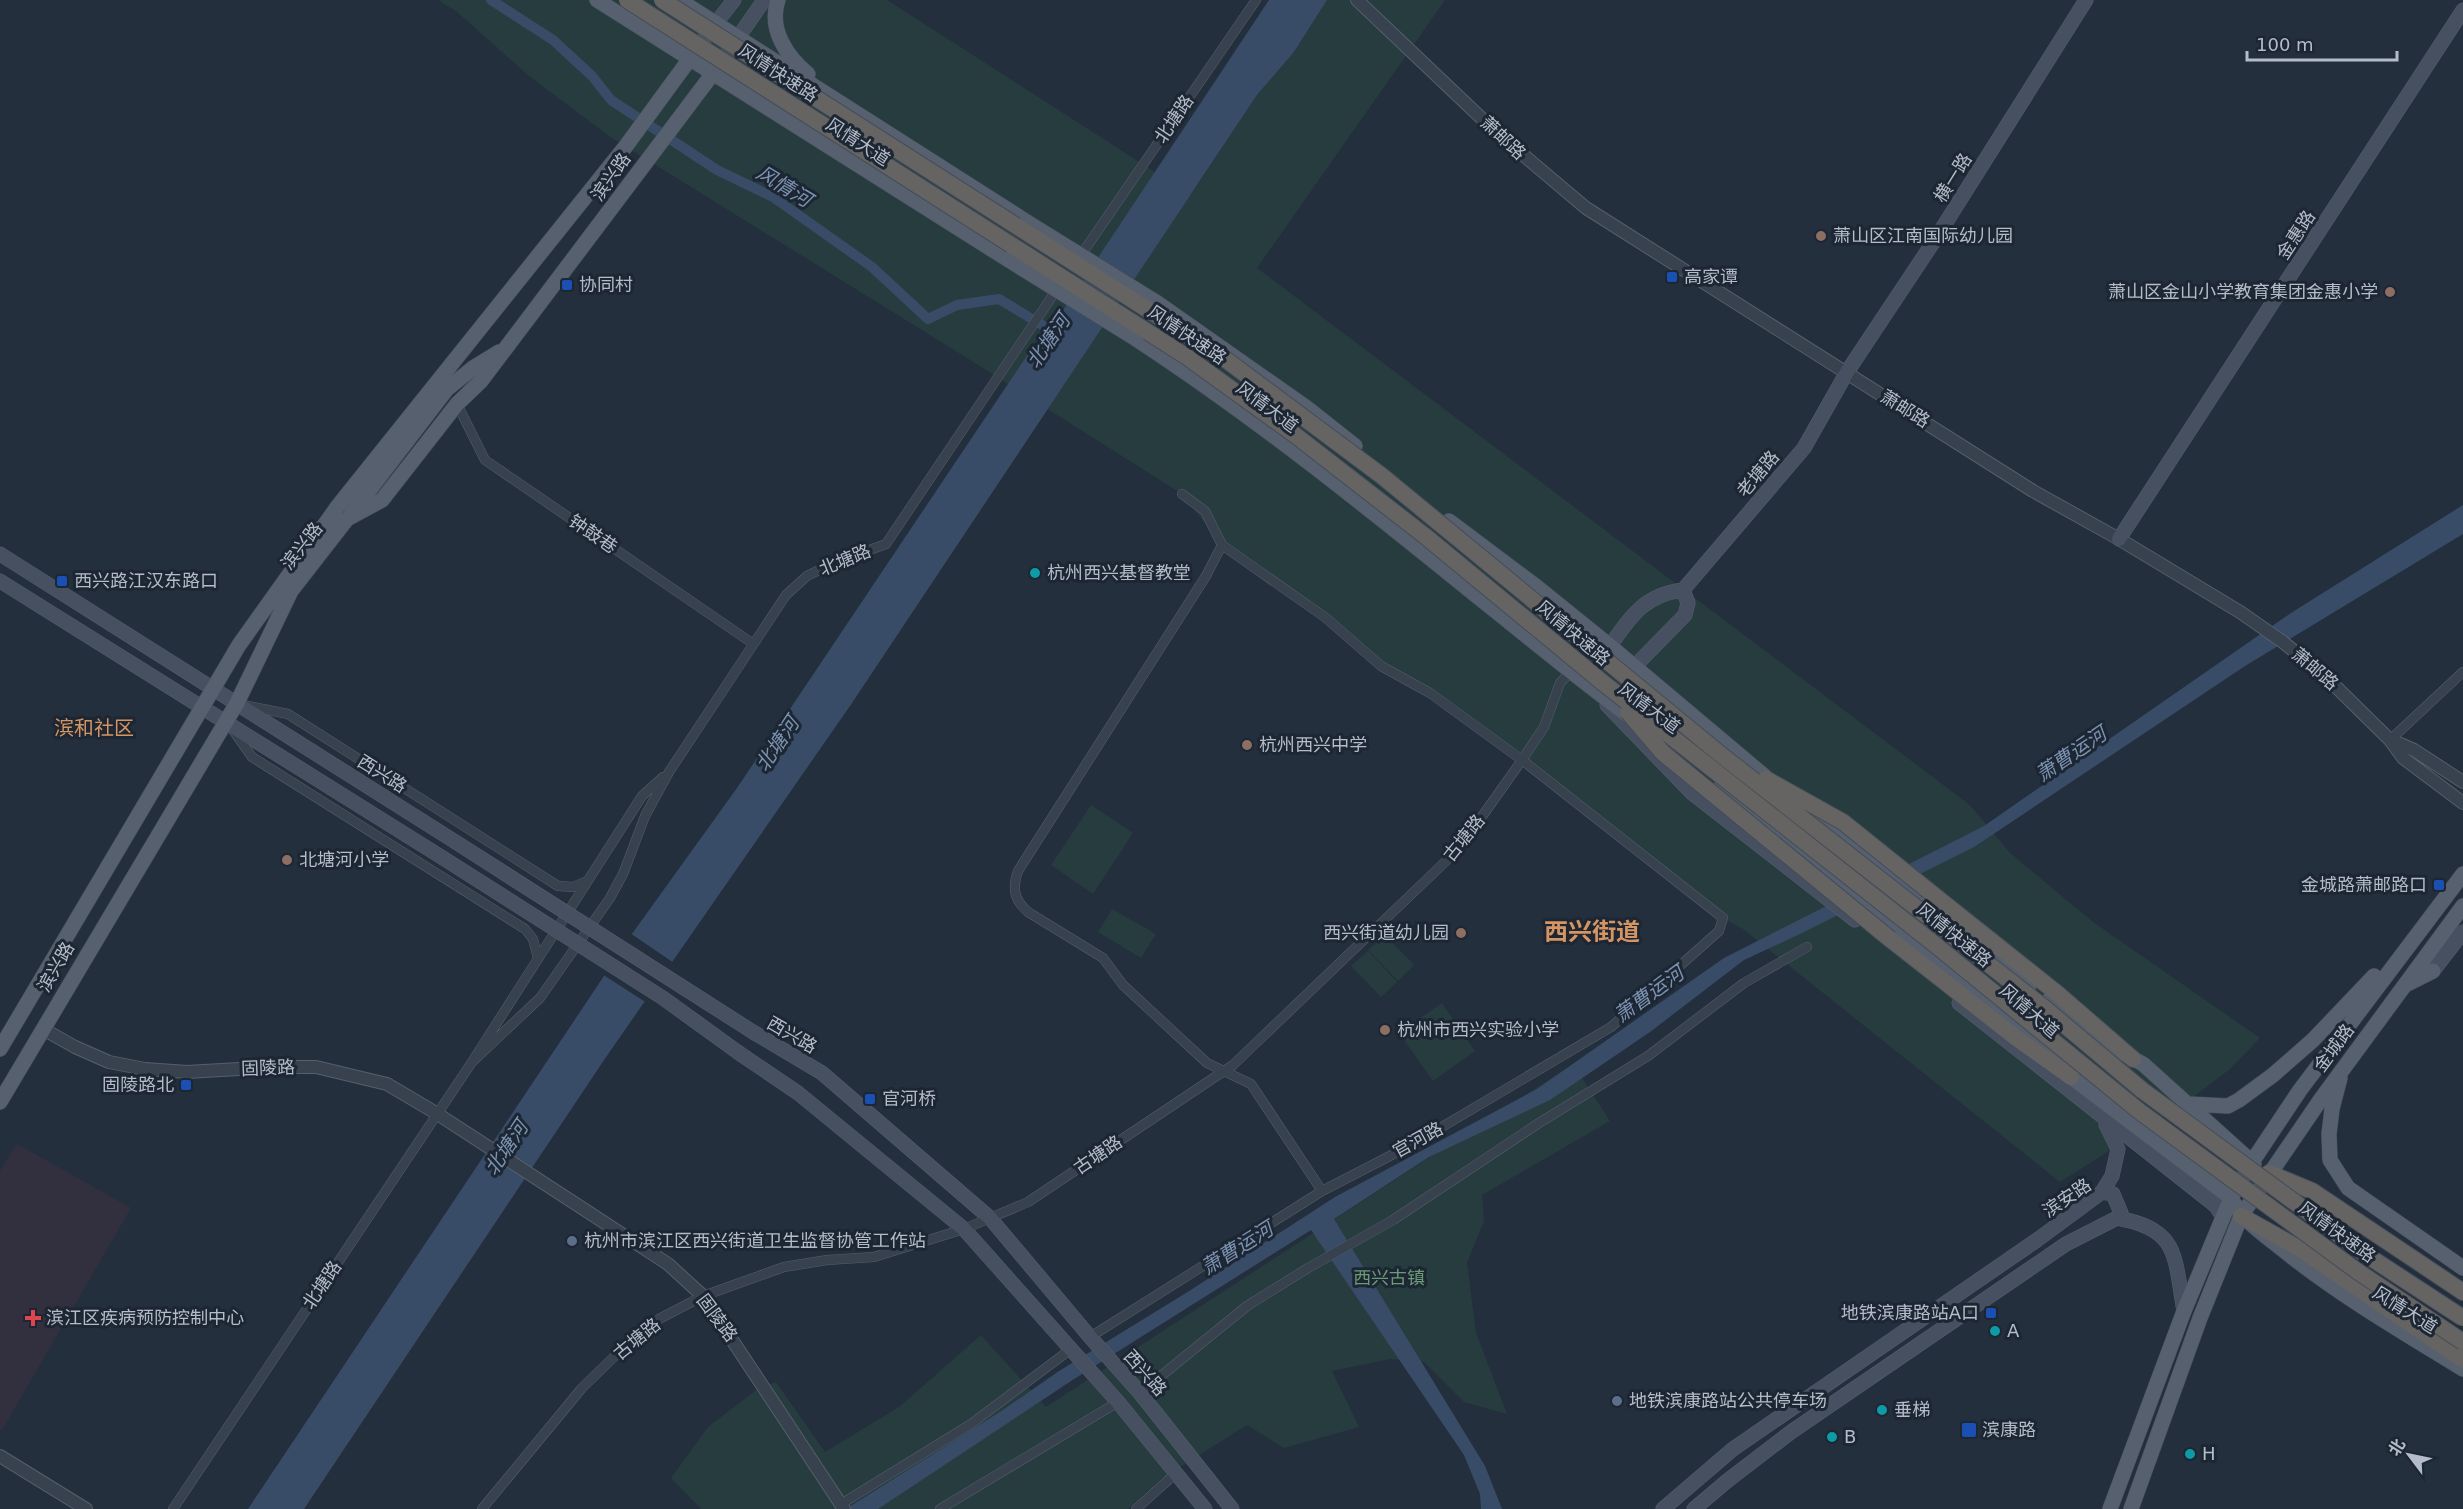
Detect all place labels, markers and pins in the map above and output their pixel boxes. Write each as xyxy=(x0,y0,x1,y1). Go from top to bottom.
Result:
place label: 萧山区江南国际幼儿园 xyxy=(1833,225,2013,246)
marker: 萧山区江南国际幼儿园 xyxy=(1814,229,1828,243)
place label: 高家谭 xyxy=(1684,266,1738,287)
marker: 高家谭 xyxy=(1665,270,1679,284)
place label: 协同村 xyxy=(579,274,633,295)
marker: 协同村 xyxy=(560,278,574,292)
place label: 萧山区金山小学教育集团金惠小学 xyxy=(2108,281,2378,302)
marker: 萧山区金山小学教育集团金惠小学 xyxy=(2383,285,2397,299)
place label: 杭州西兴基督教堂 xyxy=(1047,562,1191,583)
marker: 杭州西兴基督教堂 xyxy=(1028,566,1042,580)
place label: 西兴路江汉东路口 xyxy=(74,570,218,591)
marker: 西兴路江汉东路口 xyxy=(55,574,69,588)
place label: 杭州西兴中学 xyxy=(1259,734,1367,755)
marker: 杭州西兴中学 xyxy=(1240,738,1254,752)
place label: 北塘河小学 xyxy=(299,849,389,870)
marker: 北塘河小学 xyxy=(280,853,294,867)
place label: 金城路萧邮路口 xyxy=(2301,874,2427,895)
marker: 金城路萧邮路口 xyxy=(2432,878,2446,892)
place label: 西兴街道幼儿园 xyxy=(1323,922,1449,943)
marker: 西兴街道幼儿园 xyxy=(1454,926,1468,940)
place label: 杭州市西兴实验小学 xyxy=(1397,1019,1559,1040)
marker: 杭州市西兴实验小学 xyxy=(1378,1023,1392,1037)
place label: 固陵路北 xyxy=(102,1074,174,1095)
marker: 固陵路北 xyxy=(179,1078,193,1092)
place label: 官河桥 xyxy=(882,1088,936,1109)
marker: 官河桥 xyxy=(863,1092,877,1106)
place label: 杭州市滨江区西兴街道卫生监督协管工作站 xyxy=(584,1230,926,1251)
marker: 杭州市滨江区西兴街道卫生监督协管工作站 xyxy=(565,1234,579,1248)
place label: 地铁滨康路站A口 xyxy=(1841,1302,1979,1323)
marker: 地铁滨康路站A口 xyxy=(1984,1306,1998,1320)
place label: 滨江区疾病预防控制中心 xyxy=(46,1307,244,1328)
marker: 滨江区疾病预防控制中心 xyxy=(24,1309,42,1327)
place label: A xyxy=(2007,1320,2020,1341)
marker: A xyxy=(1988,1324,2002,1338)
place label: 地铁滨康路站公共停车场 xyxy=(1629,1390,1827,1411)
marker: 地铁滨康路站公共停车场 xyxy=(1610,1394,1624,1408)
place label: 垂梯 xyxy=(1894,1399,1930,1420)
marker: 垂梯 xyxy=(1875,1403,1889,1417)
place label: 滨康路 xyxy=(1982,1419,2036,1440)
marker: 滨康路 xyxy=(1960,1421,1978,1439)
place label: B xyxy=(1844,1426,1856,1447)
marker: B xyxy=(1825,1430,1839,1444)
place label: H xyxy=(2202,1443,2216,1464)
marker: H xyxy=(2183,1447,2197,1461)

